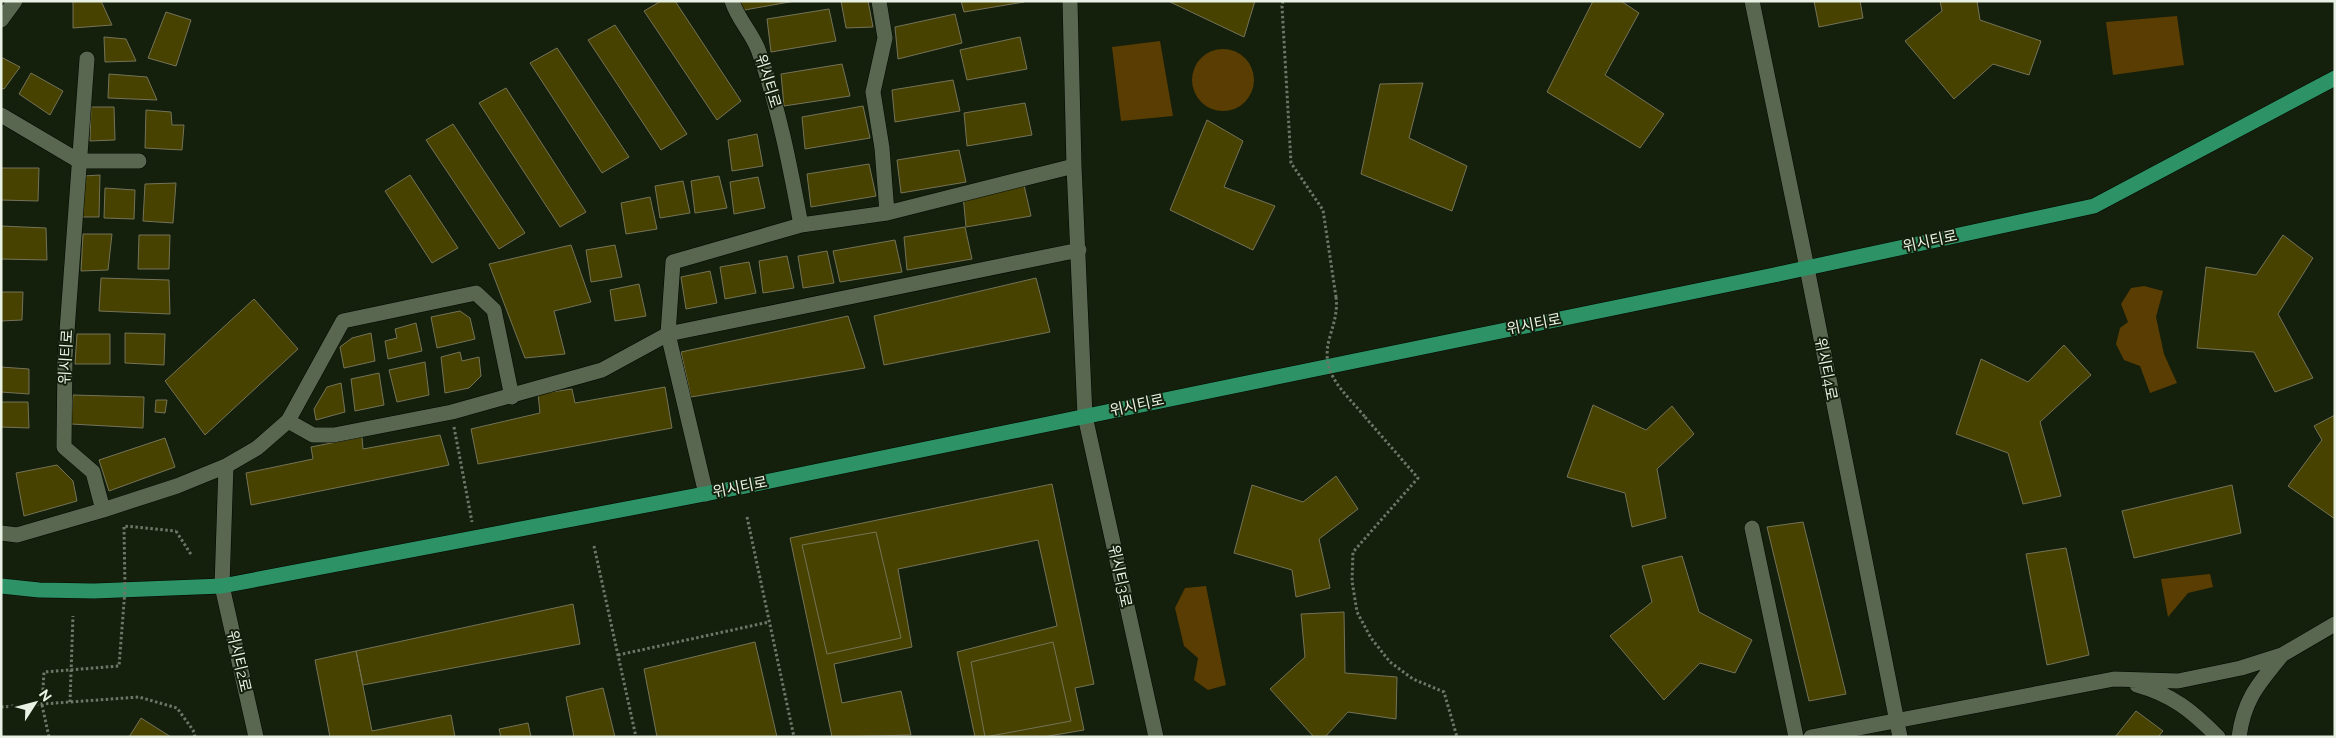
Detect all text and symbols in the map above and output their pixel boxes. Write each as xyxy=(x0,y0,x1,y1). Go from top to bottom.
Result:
street label: 위시티로 xyxy=(751,52,785,110)
street label: 위시티로 xyxy=(1901,226,1959,256)
street label: 위시티로 xyxy=(1505,310,1563,338)
street label: 위시티로 xyxy=(56,329,76,385)
street label: 위시티4로 xyxy=(1811,336,1841,402)
street label: 위시티로 xyxy=(1108,390,1166,420)
street label: 위시티로 xyxy=(711,473,769,501)
street label: 위시티3로 xyxy=(1105,543,1135,609)
street label: 위시티2로 xyxy=(223,628,255,694)
north arrow xyxy=(10,678,60,728)
text: N xyxy=(36,686,55,704)

